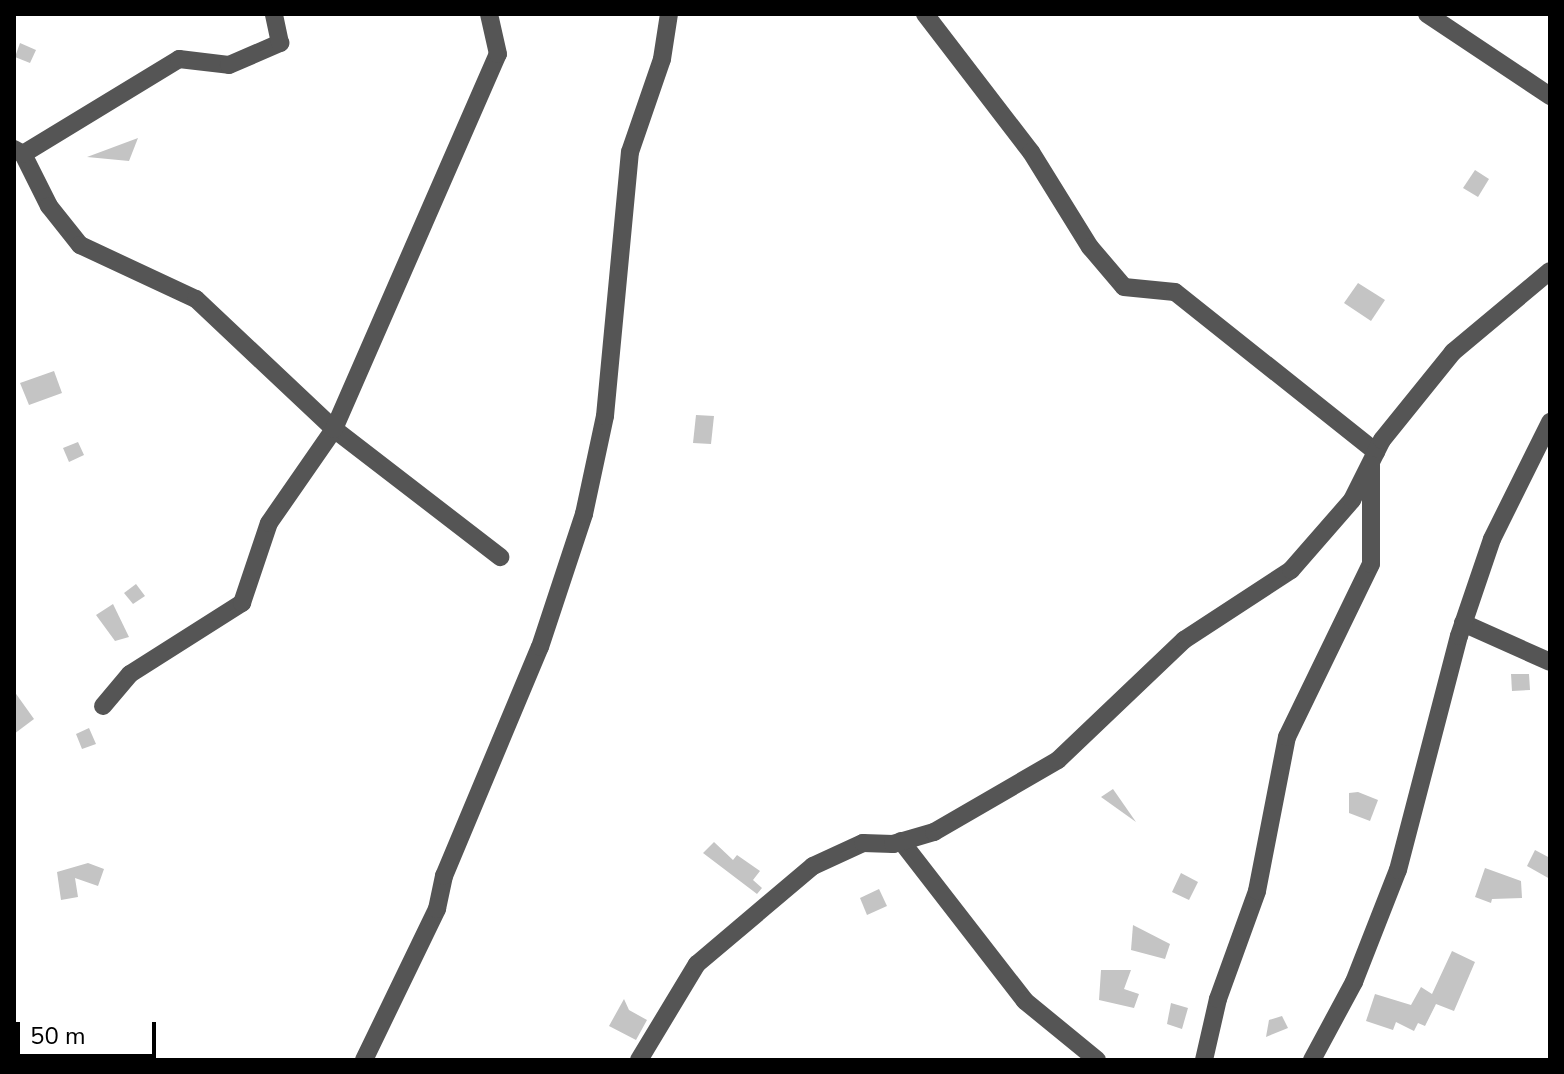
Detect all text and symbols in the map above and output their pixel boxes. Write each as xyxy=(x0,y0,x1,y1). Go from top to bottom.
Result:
scale bar xyxy=(20,1006,160,1056)
text: 50 m xyxy=(30,1020,86,1052)

